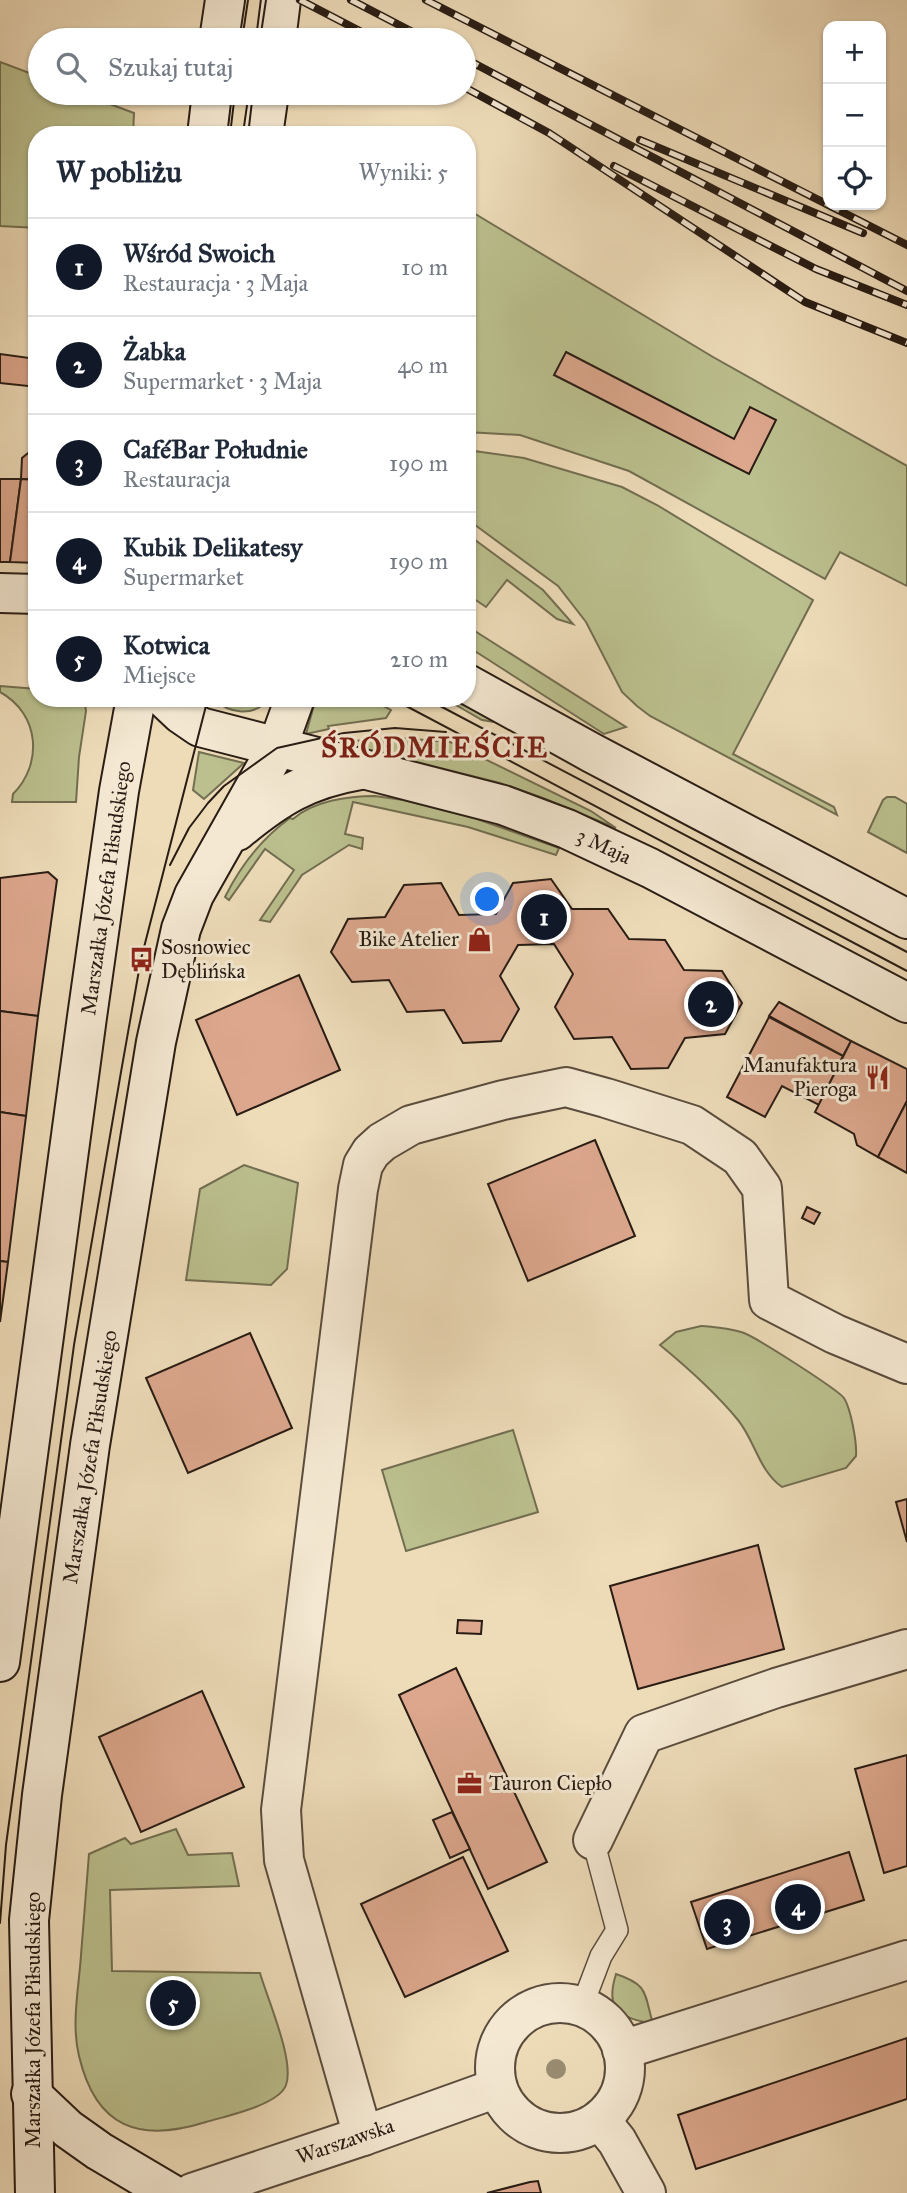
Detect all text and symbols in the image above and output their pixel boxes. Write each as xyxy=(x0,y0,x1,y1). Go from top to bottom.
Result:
map controls xyxy=(823,21,886,210)
button: + xyxy=(823,21,886,84)
search box xyxy=(28,28,476,105)
icon: search xyxy=(52,48,90,86)
text: Szukaj tutaj xyxy=(108,51,233,83)
button: − xyxy=(823,84,886,147)
button: locate xyxy=(823,147,886,210)
text: W pobliżu xyxy=(56,154,182,190)
text: Wyniki: 5 xyxy=(358,158,448,186)
text: Wśród Swoich xyxy=(123,237,275,269)
text: 1 xyxy=(74,253,84,281)
text: 10 m xyxy=(401,253,448,281)
text: Restauracja · 3 Maja xyxy=(123,269,308,297)
text: Żabka xyxy=(123,335,186,367)
text: 2 xyxy=(73,351,85,379)
text: 40 m xyxy=(398,351,448,379)
text: Supermarket · 3 Maja xyxy=(123,367,322,395)
text: CaféBar Południe xyxy=(123,433,308,465)
text: 3 xyxy=(74,449,84,477)
text: 190 m xyxy=(389,449,448,477)
text: Restauracja xyxy=(123,465,231,493)
text: Kubik Delikatesy xyxy=(123,531,303,563)
text: 4 xyxy=(73,547,85,575)
text: 190 m xyxy=(389,547,448,575)
text: Supermarket xyxy=(123,563,244,591)
text: Kotwica xyxy=(123,629,210,661)
text: 5 xyxy=(74,645,84,673)
text: 210 m xyxy=(390,645,448,673)
text: Miejsce xyxy=(123,661,196,689)
district label: ŚRÓDMIEŚCIE xyxy=(321,729,549,765)
street label: Marszałka Józefa Piłsudskiego xyxy=(75,759,137,1017)
street label: 3 Maja xyxy=(572,822,636,870)
your location xyxy=(470,882,504,916)
pin: 1 xyxy=(521,891,567,943)
shop icon: Bike Atelier xyxy=(465,925,493,953)
place label: Bike Atelier xyxy=(358,926,459,952)
place label: Sosnowiec Dęblińska xyxy=(161,934,251,984)
bus stop icon: Sosnowiec Dęblińska xyxy=(127,945,155,973)
pin: 2 xyxy=(688,978,734,1030)
place label: Manufaktura Pieroga xyxy=(743,1052,857,1102)
restaurant icon: Manufaktura Pieroga xyxy=(863,1063,891,1091)
street label: Marszałka Józefa Piłsudskiego xyxy=(57,1328,123,1586)
office icon: Tauron Ciepło xyxy=(455,1769,483,1797)
place label: Tauron Ciepło xyxy=(489,1770,612,1796)
pin: 4 xyxy=(775,1881,821,1933)
street label: Marszałka Józefa Piłsudskiego xyxy=(20,1892,46,2148)
pin: 3 xyxy=(704,1896,750,1948)
pin: 5 xyxy=(150,1977,196,2029)
street label: Warszawska xyxy=(293,2112,397,2170)

